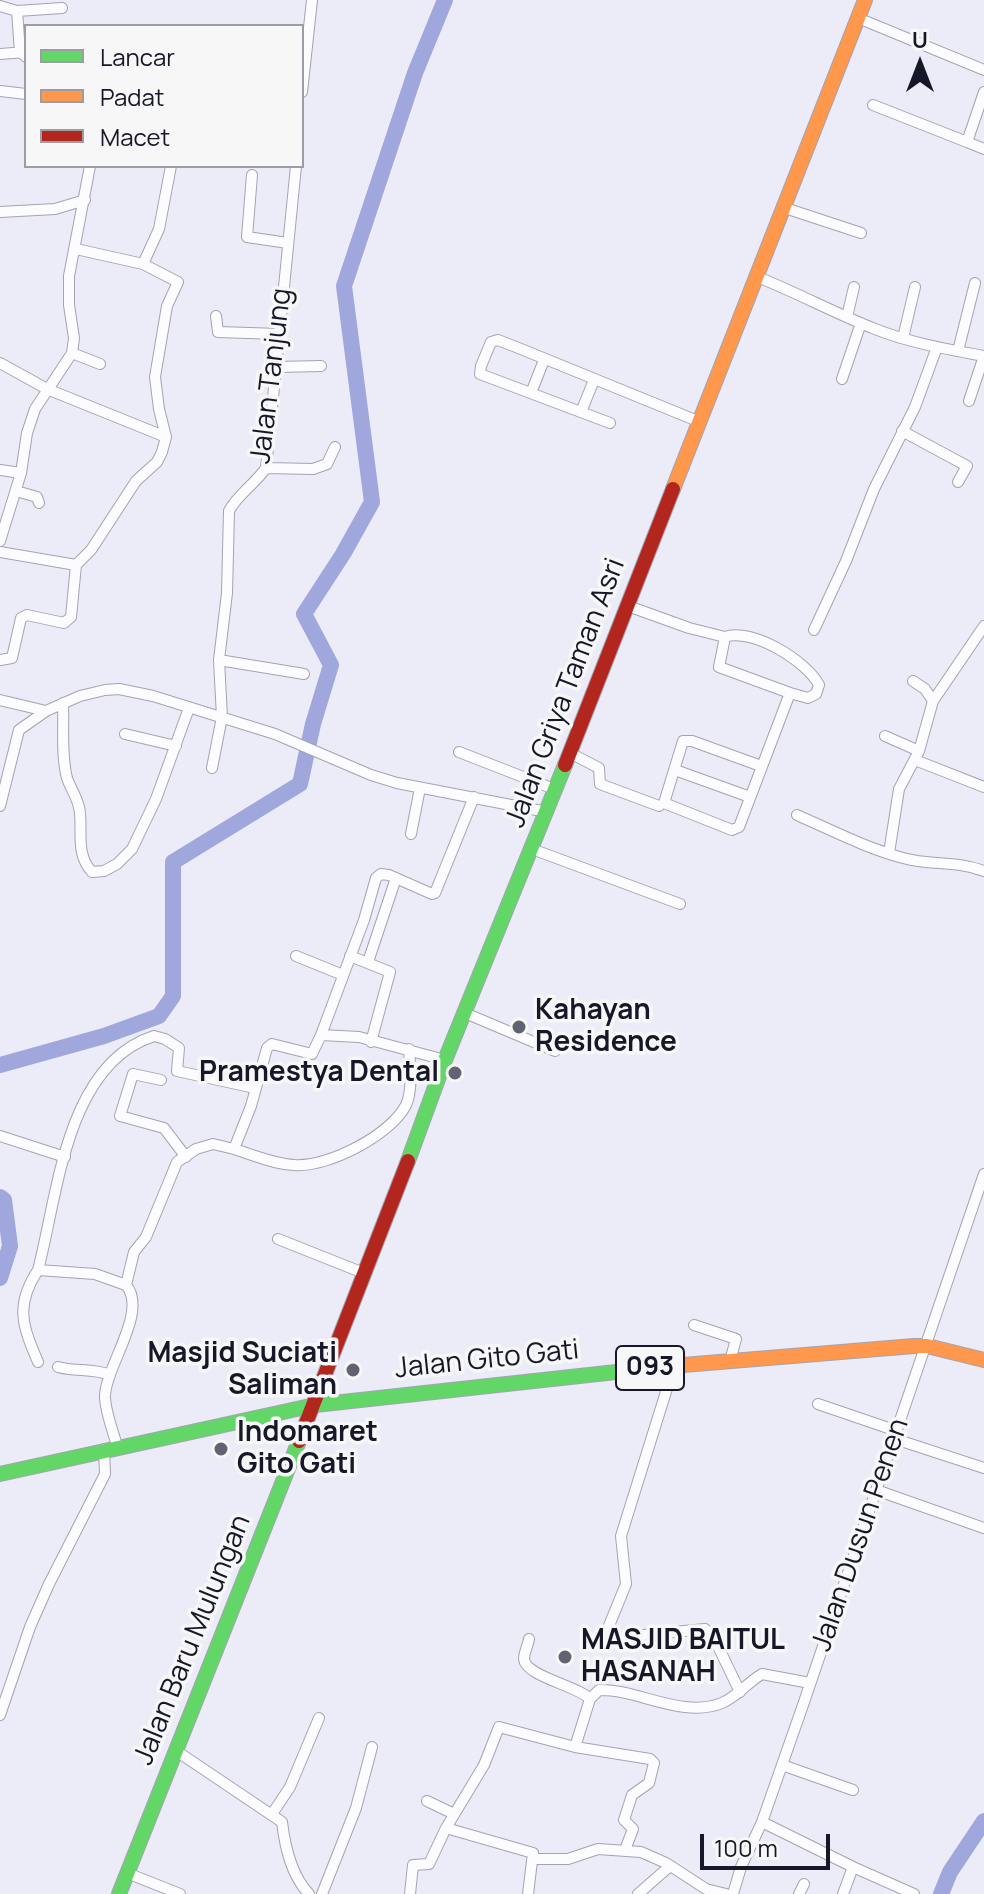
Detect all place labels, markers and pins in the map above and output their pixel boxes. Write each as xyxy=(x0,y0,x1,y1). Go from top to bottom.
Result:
place label: Kahayan Residence xyxy=(535,994,677,1060)
marker: Kahayan Residence xyxy=(510,1018,528,1036)
place label: Pramestya Dental xyxy=(199,1056,439,1090)
marker: Pramestya Dental xyxy=(446,1064,464,1082)
place label: Masjid Suciati Saliman xyxy=(147,1337,337,1403)
marker: Masjid Suciati Saliman xyxy=(344,1361,362,1379)
place label: Indomaret Gito Gati xyxy=(237,1416,378,1482)
marker: Indomaret Gito Gati xyxy=(212,1440,230,1458)
place label: MASJID BAITUL HASANAH xyxy=(581,1624,785,1690)
marker: MASJID BAITUL HASANAH xyxy=(556,1648,574,1666)

